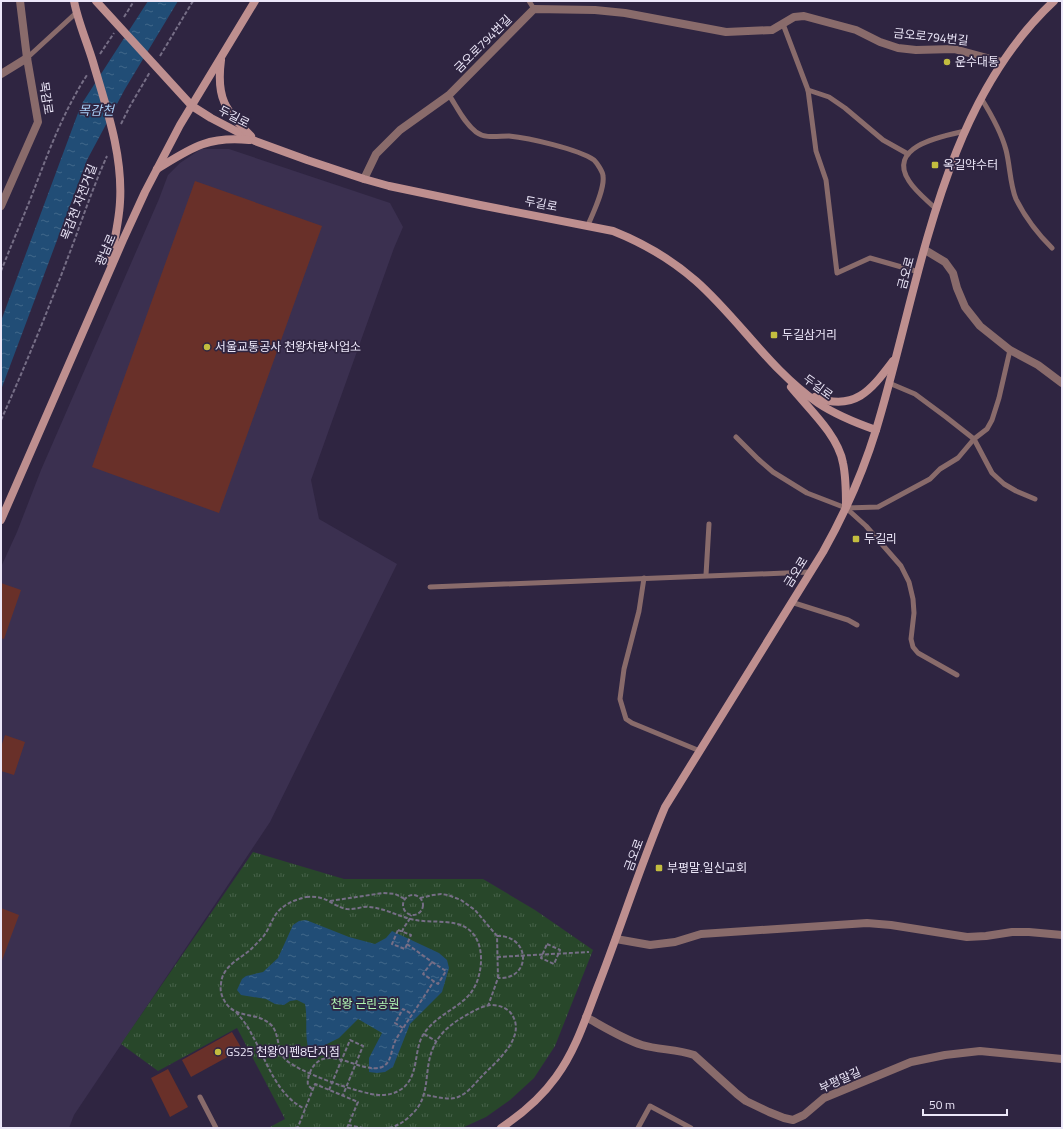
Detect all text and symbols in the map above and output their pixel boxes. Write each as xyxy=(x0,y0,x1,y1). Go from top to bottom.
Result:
street label: 금오로794번길 xyxy=(449,10,516,77)
street label: 금오로794번길 xyxy=(893,23,970,50)
place label: 운수대통 xyxy=(955,52,999,71)
marker: 운수대통 xyxy=(942,57,952,67)
street label: 목감로 xyxy=(35,80,58,116)
water label: 목감천 xyxy=(78,100,115,120)
street label: 두길로 xyxy=(215,101,253,133)
place label: 옥길약수터 xyxy=(943,155,998,174)
marker: 옥길약수터 xyxy=(930,160,940,170)
street label: 목감천 자전거길 xyxy=(55,161,102,243)
street label: 두길로 xyxy=(523,191,559,216)
street label: 광남로 xyxy=(90,231,121,269)
street label: 금오로 xyxy=(892,254,919,291)
place label: 두길삼거리 xyxy=(782,325,837,344)
marker: 두길삼거리 xyxy=(769,330,779,340)
place label: 서울교통공사 천왕차량사업소 xyxy=(215,337,361,356)
marker: 서울교통공사 천왕차량사업소 xyxy=(202,342,212,352)
street label: 두길로 xyxy=(799,369,837,404)
place label: 두길리 xyxy=(864,529,897,548)
marker: 두길리 xyxy=(851,534,861,544)
street label: 금오로 xyxy=(779,553,812,591)
street label: 금오로 xyxy=(619,836,648,874)
place label: 부평말.일신교회 xyxy=(667,858,747,877)
marker: 부평말.일신교회 xyxy=(654,863,664,873)
park label: 천왕 근린공원 xyxy=(331,994,399,1013)
place label: GS25 천왕이펜8단지점 xyxy=(226,1042,340,1061)
marker: GS25 천왕이펜8단지점 xyxy=(213,1047,223,1057)
street label: 부평말길 xyxy=(816,1062,864,1097)
scale bar xyxy=(923,1091,1007,1117)
text: 50 m xyxy=(929,1095,955,1114)

